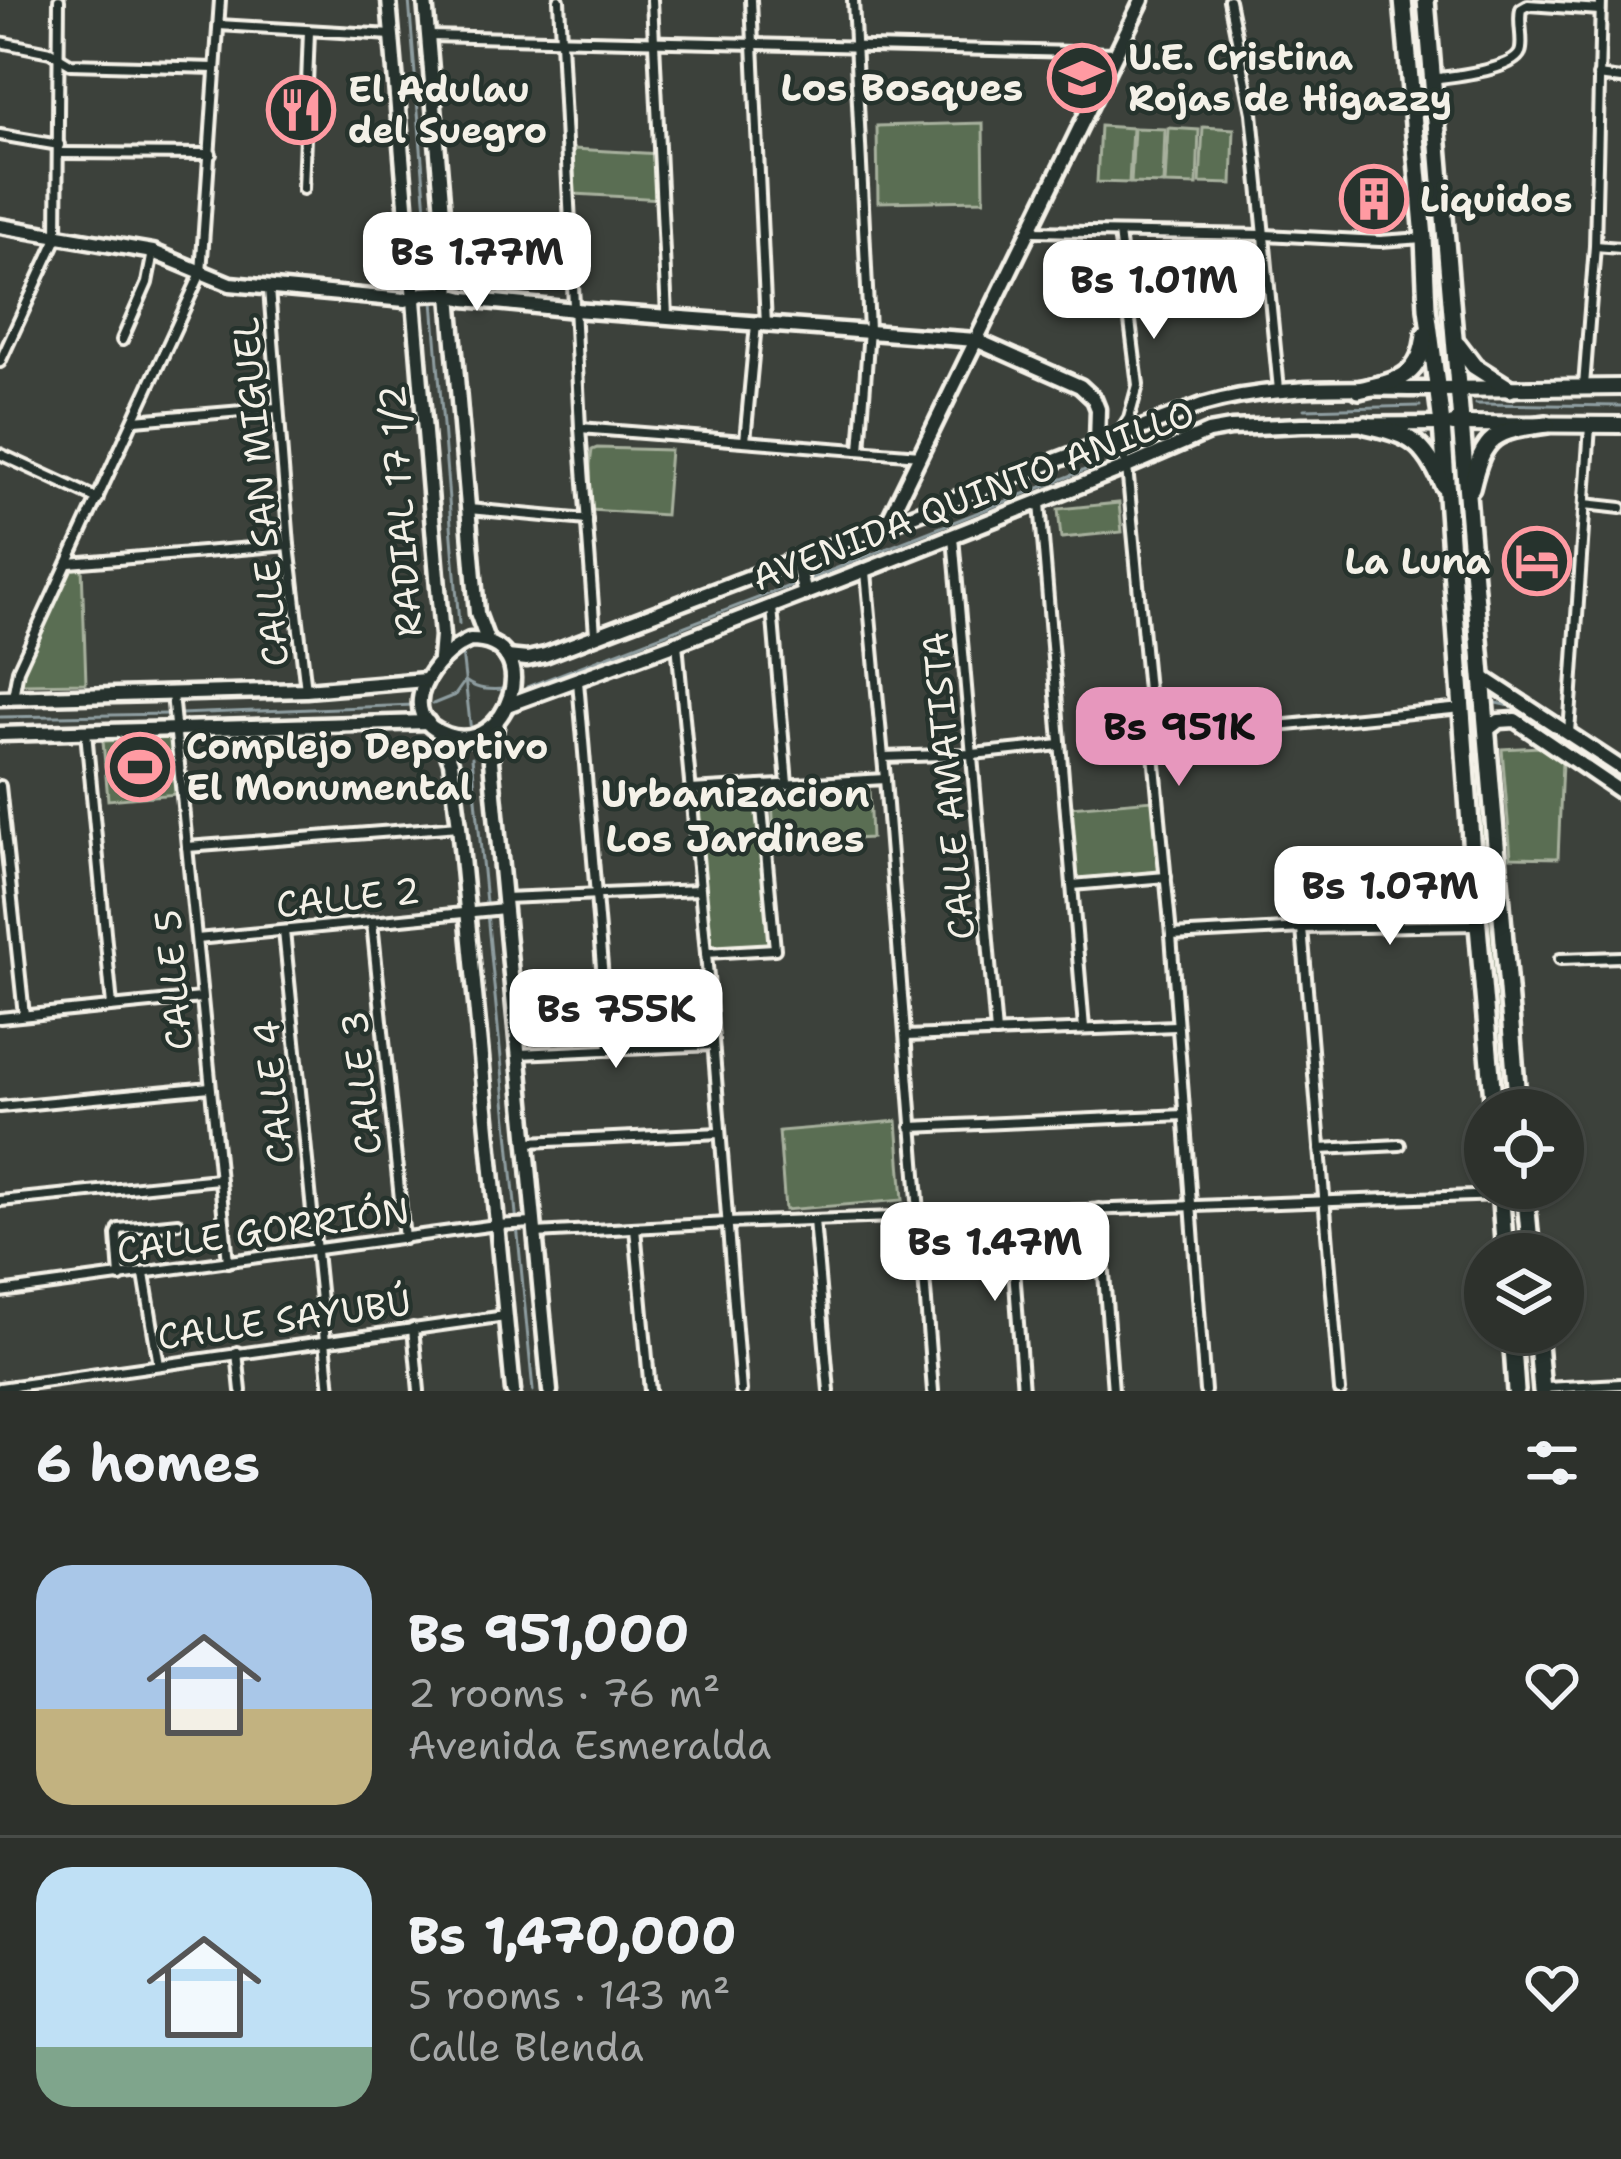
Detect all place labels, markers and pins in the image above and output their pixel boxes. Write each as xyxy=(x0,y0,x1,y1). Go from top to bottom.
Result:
place label: U.E. Cristina Rojas de Higazzy xyxy=(1128,33,1452,123)
school or university icon: U.E. Cristina Rojas de Higazzy xyxy=(1047,43,1117,113)
place label: El Adulau del Suegro xyxy=(348,65,547,155)
restaurant icon: El Adulau del Suegro xyxy=(266,75,336,145)
building icon: Liquidos xyxy=(1339,164,1409,234)
place label: Liquidos xyxy=(1420,175,1573,224)
pin: Bs 1.77M xyxy=(353,212,601,314)
pin: Bs 1.01M xyxy=(1030,240,1278,342)
hotel icon: La Luna xyxy=(1502,526,1572,596)
place label: La Luna xyxy=(1345,537,1490,586)
pin: Bs 951K xyxy=(1068,687,1290,789)
place label: Complejo Deportivo El Monumental xyxy=(186,722,548,812)
sports icon: Complejo Deportivo El Monumental xyxy=(105,732,175,802)
pin: Bs 1.07M xyxy=(1266,846,1514,948)
pin: Bs 755K xyxy=(505,969,727,1071)
pin: Bs 1.47M xyxy=(871,1202,1119,1304)

